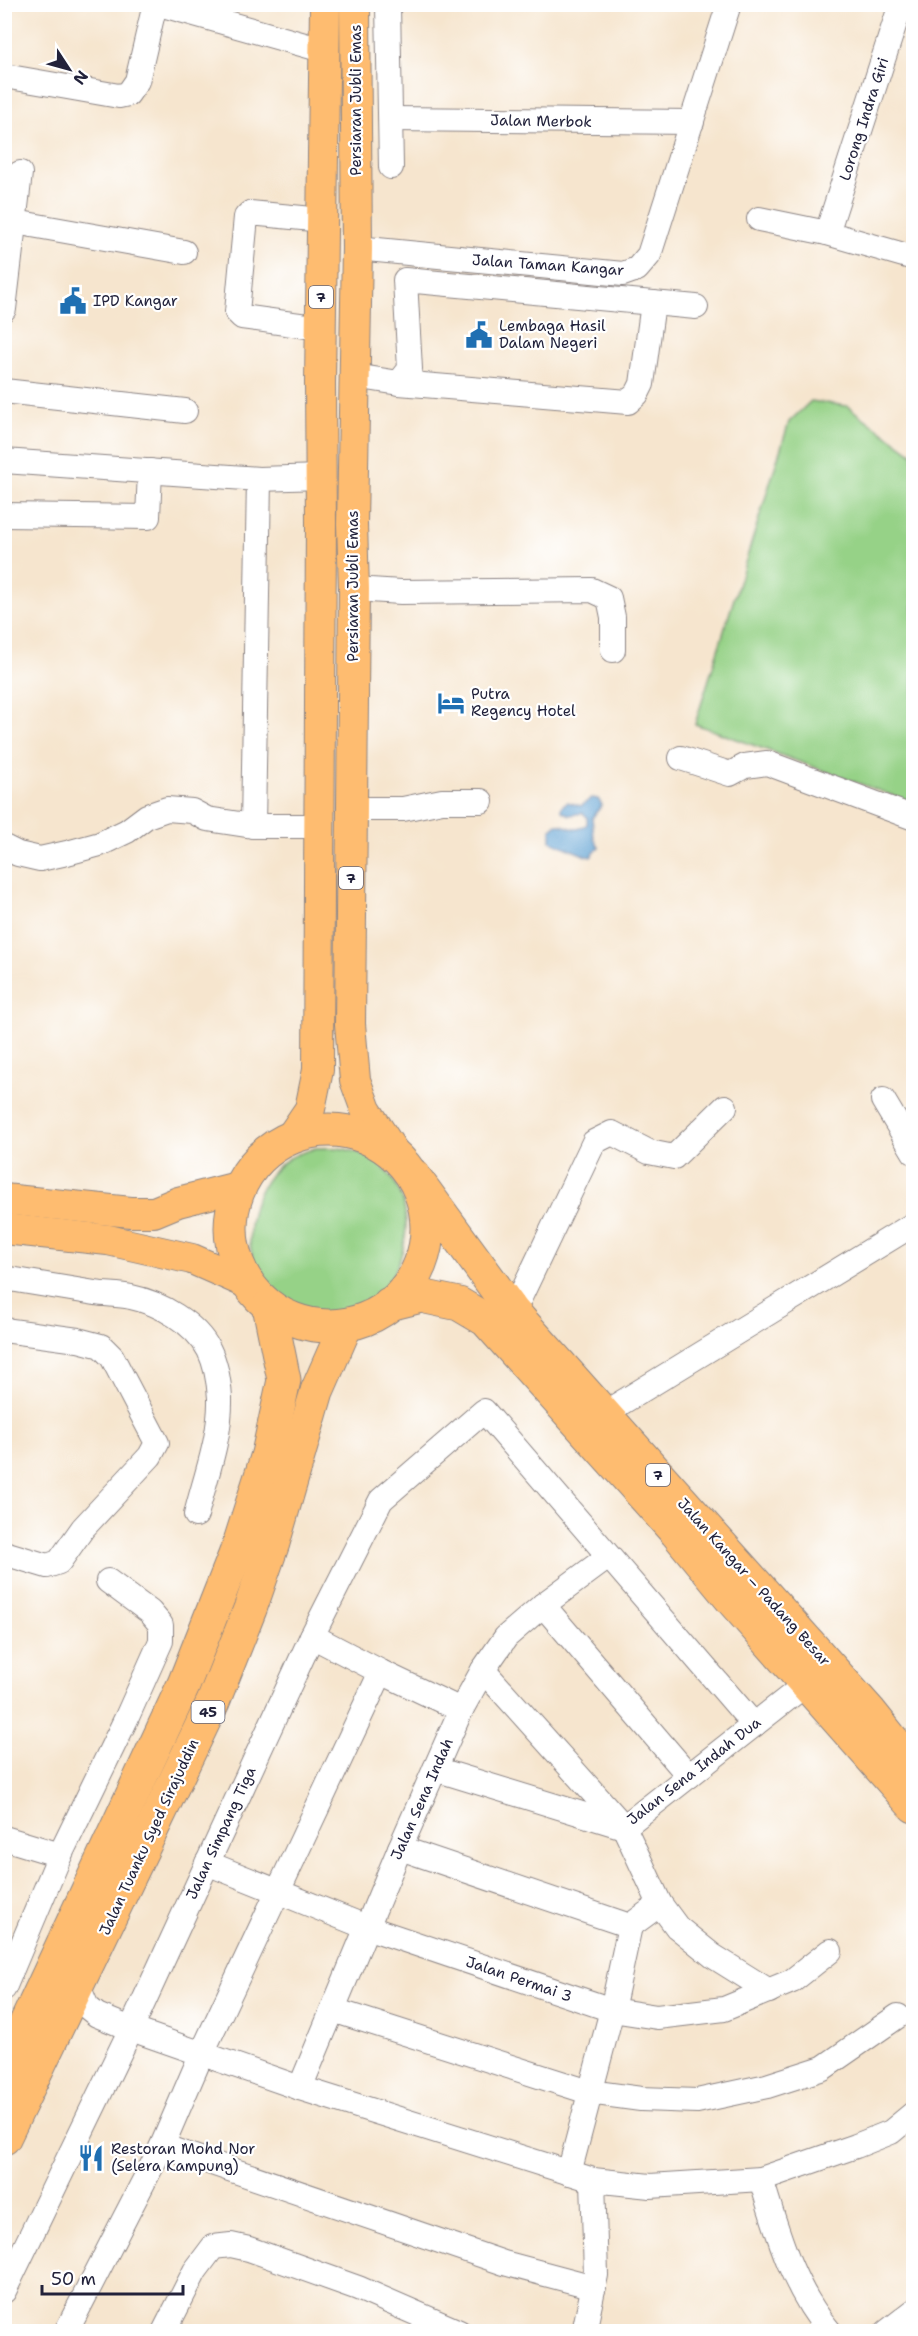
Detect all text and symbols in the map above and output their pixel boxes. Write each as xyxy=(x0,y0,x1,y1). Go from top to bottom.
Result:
street label: Persiaran Jubli Emas xyxy=(346,24,366,176)
north arrow xyxy=(39,39,99,99)
street label: Lorong Indra Giri xyxy=(835,55,893,183)
text: N xyxy=(69,66,93,89)
street label: Jalan Merbok xyxy=(490,110,592,132)
street label: Jalan Taman Kangar xyxy=(471,250,625,280)
public building icon: IPD Kangar xyxy=(58,286,88,316)
road number: 7 xyxy=(309,286,333,308)
place label: IPD Kangar xyxy=(93,291,178,311)
place label: Lembaga Hasil Dalam Negeri xyxy=(499,316,606,353)
public building icon: Lembaga Hasil Dalam Negeri xyxy=(464,320,494,350)
street label: Persiaran Jubli Emas xyxy=(343,510,363,662)
place label: Putra Regency Hotel xyxy=(471,684,576,721)
hotel icon: Putra Regency Hotel xyxy=(436,688,466,718)
road number: 7 xyxy=(339,867,363,889)
road number: 7 xyxy=(646,1464,670,1486)
street label: Jalan Kangar – Padang Besar xyxy=(673,1494,835,1670)
road number: 45 xyxy=(192,1701,224,1723)
street label: Jalan Sena Indah Dua xyxy=(623,1712,765,1829)
street label: Jalan Sena Indah xyxy=(386,1735,458,1863)
street label: Jalan Tuanku Syed Sirajuddin xyxy=(95,1736,203,1938)
street label: Jalan Simpang Tiga xyxy=(181,1763,261,1903)
street label: Jalan Permai 3 xyxy=(463,1951,575,2007)
place label: Restoran Mohd Nor (Selera Kampung) xyxy=(111,2139,255,2176)
restaurant icon: Restoran Mohd Nor (Selera Kampung) xyxy=(76,2143,106,2173)
scale bar xyxy=(42,2258,183,2296)
text: 50 m xyxy=(51,2267,96,2291)

